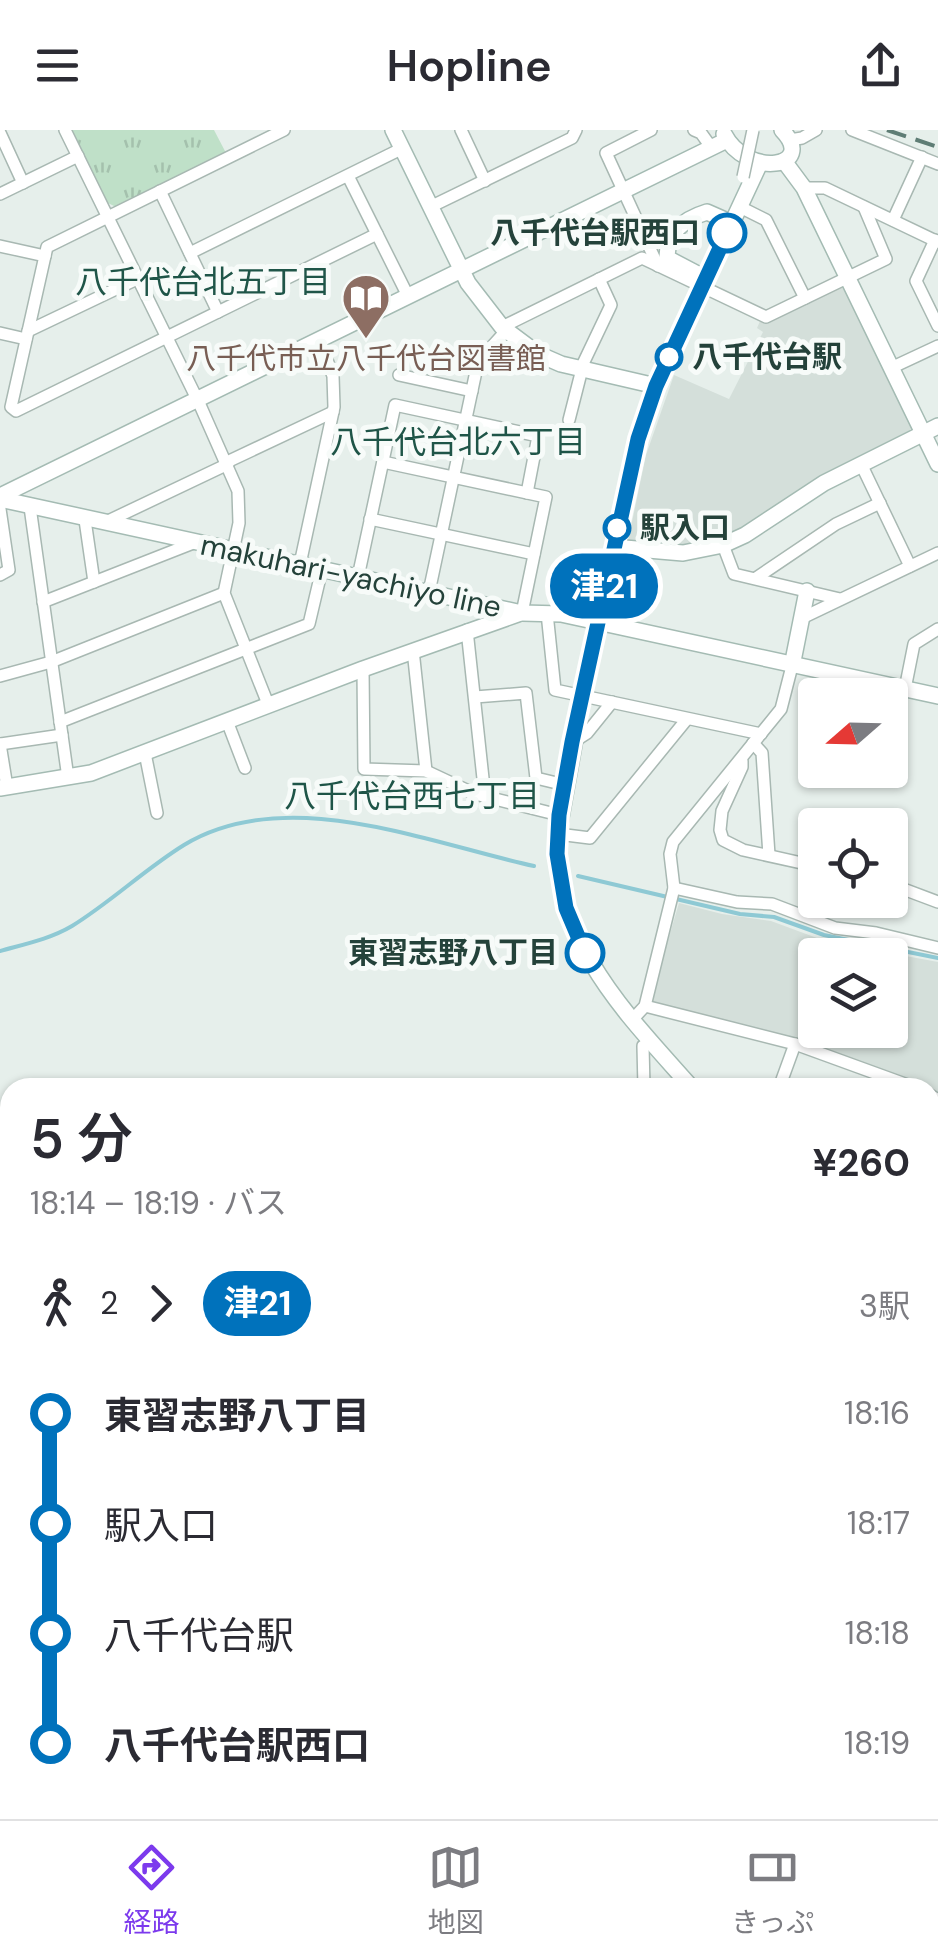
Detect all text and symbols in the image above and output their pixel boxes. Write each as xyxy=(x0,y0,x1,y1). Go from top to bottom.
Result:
text: Hopline xyxy=(386,36,552,95)
icon: menu xyxy=(30,38,85,93)
icon: share xyxy=(853,38,908,93)
place label: 八千代台駅西口 xyxy=(490,213,700,252)
marker: 八千代台駅西口 xyxy=(708,214,746,252)
district label: 八千代台北五丁目 xyxy=(75,261,331,303)
library icon: 八千代市立八千代台図書館 xyxy=(340,272,392,340)
place label: 八千代台駅 xyxy=(692,337,842,376)
place label: 八千代市立八千代台図書館 xyxy=(186,339,546,378)
marker: 八千代台駅 xyxy=(656,344,682,370)
district label: 八千代台北六丁目 xyxy=(330,421,586,463)
place label: 駅入口 xyxy=(640,508,730,547)
marker: 駅入口 xyxy=(604,515,630,541)
street label: makuhari-yachiyo line xyxy=(197,525,505,626)
line badge: 津21 xyxy=(546,554,662,618)
text: 津21 xyxy=(570,563,638,609)
north arrow xyxy=(798,678,908,788)
map controls xyxy=(798,678,908,1048)
district label: 八千代台西七丁目 xyxy=(284,775,540,817)
button: locate xyxy=(798,808,908,918)
place label: 東習志野八丁目 xyxy=(348,933,558,972)
marker: 東習志野八丁目 xyxy=(566,934,604,972)
button: layers xyxy=(798,938,908,1048)
text: 5 分 xyxy=(30,1103,132,1175)
text: ¥260 xyxy=(813,1138,910,1188)
text: 18:14 – 18:19 · バス xyxy=(30,1182,287,1224)
icon: walk xyxy=(30,1276,85,1331)
icon: forward xyxy=(133,1276,188,1331)
text: 津21 xyxy=(223,1280,291,1326)
text: 2 xyxy=(100,1282,118,1324)
text: 3駅 xyxy=(859,1285,910,1327)
text: 東習志野八丁目 xyxy=(104,1391,370,1441)
text: 18:16 xyxy=(844,1392,910,1434)
text: 駅入口 xyxy=(104,1501,218,1551)
text: 18:17 xyxy=(847,1502,910,1544)
text: 八千代台駅 xyxy=(104,1611,294,1661)
text: 18:18 xyxy=(845,1612,910,1654)
text: 八千代台駅西口 xyxy=(104,1721,370,1771)
text: 18:19 xyxy=(844,1722,910,1764)
tab: 経路 xyxy=(124,1840,180,1941)
tab: 地図 xyxy=(428,1840,484,1941)
tab: きっぷ xyxy=(731,1840,814,1941)

